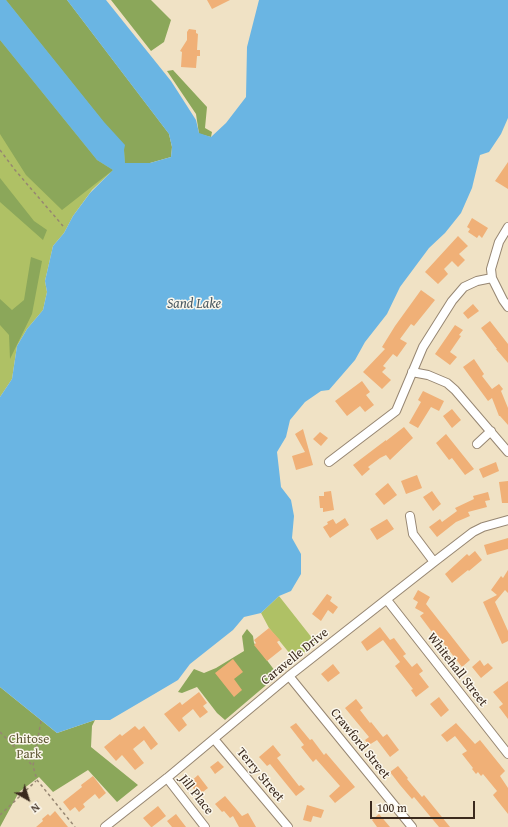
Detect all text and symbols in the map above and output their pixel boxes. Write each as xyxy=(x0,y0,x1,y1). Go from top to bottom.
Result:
water label: Sand Lake xyxy=(167,296,221,312)
street label: Caravelle Drive xyxy=(258,625,332,689)
street label: Whitehall Street xyxy=(423,630,491,710)
street label: Crawford Street xyxy=(327,706,393,782)
park label: Chitose Park xyxy=(9,732,49,763)
street label: Terry Street xyxy=(233,745,287,805)
street label: Jill Place xyxy=(176,772,216,818)
north arrow xyxy=(8,779,48,819)
scale bar xyxy=(372,793,477,819)
text: 100 m xyxy=(377,799,407,816)
text: N xyxy=(28,800,43,817)

